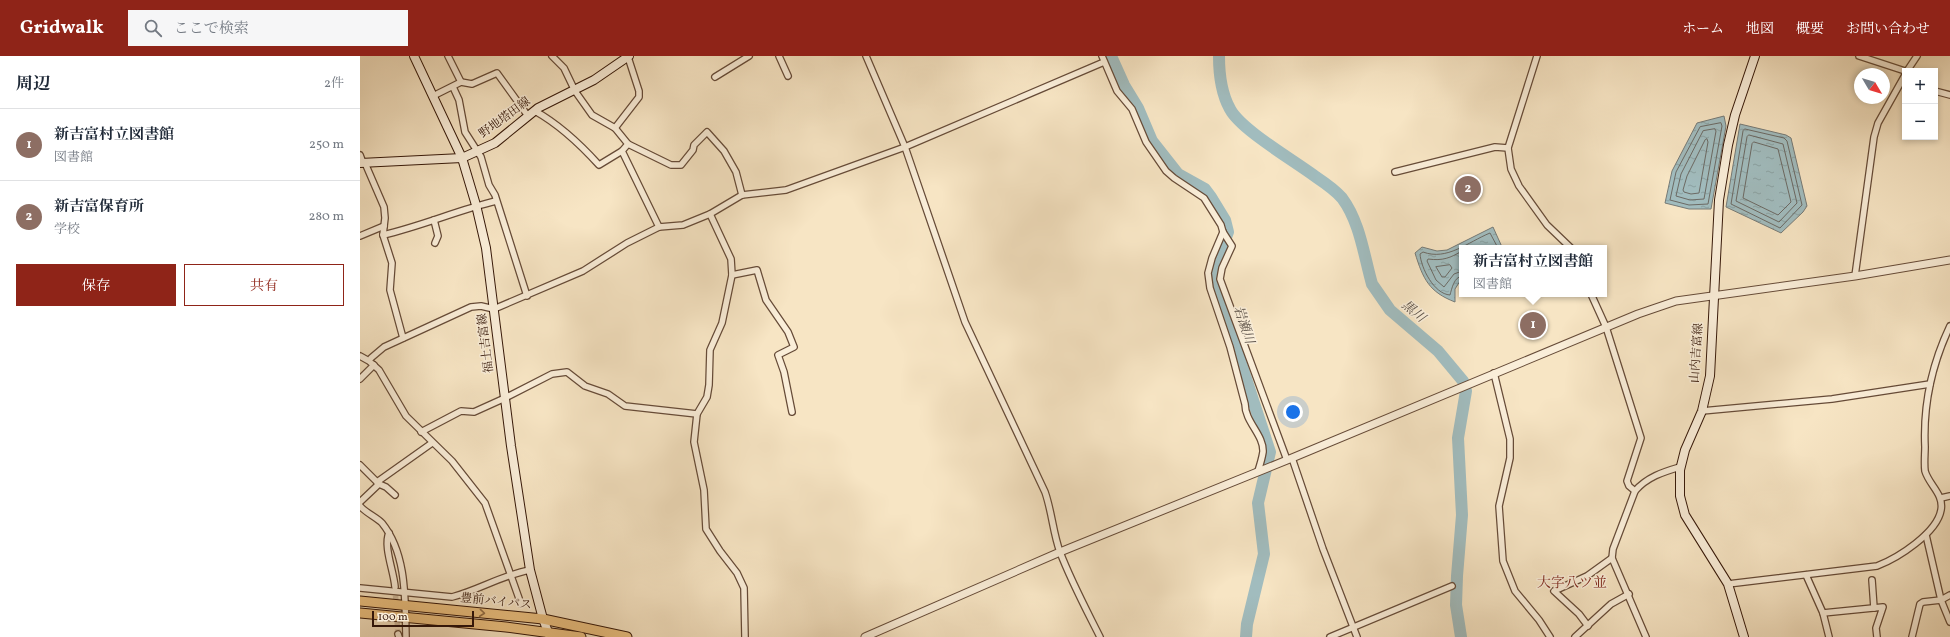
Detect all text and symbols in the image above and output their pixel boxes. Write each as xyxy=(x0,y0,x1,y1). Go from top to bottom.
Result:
search box xyxy=(128,10,408,46)
text: Gridwalk xyxy=(20,15,104,41)
icon: search xyxy=(142,17,164,39)
text: ここで検索 xyxy=(174,19,249,40)
text: ホーム xyxy=(1682,20,1724,39)
text: 地図 xyxy=(1746,20,1774,39)
text: 概要 xyxy=(1796,20,1824,39)
text: お問い合わせ xyxy=(1846,20,1930,39)
north arrow xyxy=(1854,68,1890,104)
map controls xyxy=(1902,68,1938,140)
button: + xyxy=(1902,68,1938,104)
text: 周辺 xyxy=(16,73,50,96)
text: 2件 xyxy=(324,75,344,93)
street label: 野地塔田線 xyxy=(476,94,534,142)
button: − xyxy=(1902,104,1938,140)
text: 新吉富村立図書館 xyxy=(54,125,174,146)
text: 1 xyxy=(26,136,32,154)
text: 250 m xyxy=(309,136,344,154)
text: 図書館 xyxy=(54,149,93,167)
pin: 2 xyxy=(1455,174,1481,204)
text: 新吉富保育所 xyxy=(54,197,144,218)
text: 2 xyxy=(26,208,32,226)
text: 280 m xyxy=(308,208,344,226)
text: 学校 xyxy=(54,221,80,239)
popup xyxy=(1459,245,1607,297)
text: 新吉富村立図書館 xyxy=(1473,252,1593,273)
button: 保存 xyxy=(16,264,176,306)
button: 共有 xyxy=(184,264,344,306)
text: 図書館 xyxy=(1473,276,1512,294)
water label: 黒川 xyxy=(1397,297,1430,329)
water label: 岩瀬川 xyxy=(1228,304,1258,348)
pin: 1 xyxy=(1520,310,1546,340)
street label: 福土吉富線 xyxy=(474,312,498,374)
street label: 山内吉富線 xyxy=(1687,323,1707,383)
your location xyxy=(1283,402,1303,422)
district label: 大字八ツ並 xyxy=(1537,574,1607,593)
street label: 豊前バイパス xyxy=(459,590,533,614)
one-way arrow xyxy=(479,608,485,617)
scale bar xyxy=(372,609,474,628)
text: 100 m xyxy=(378,610,408,625)

